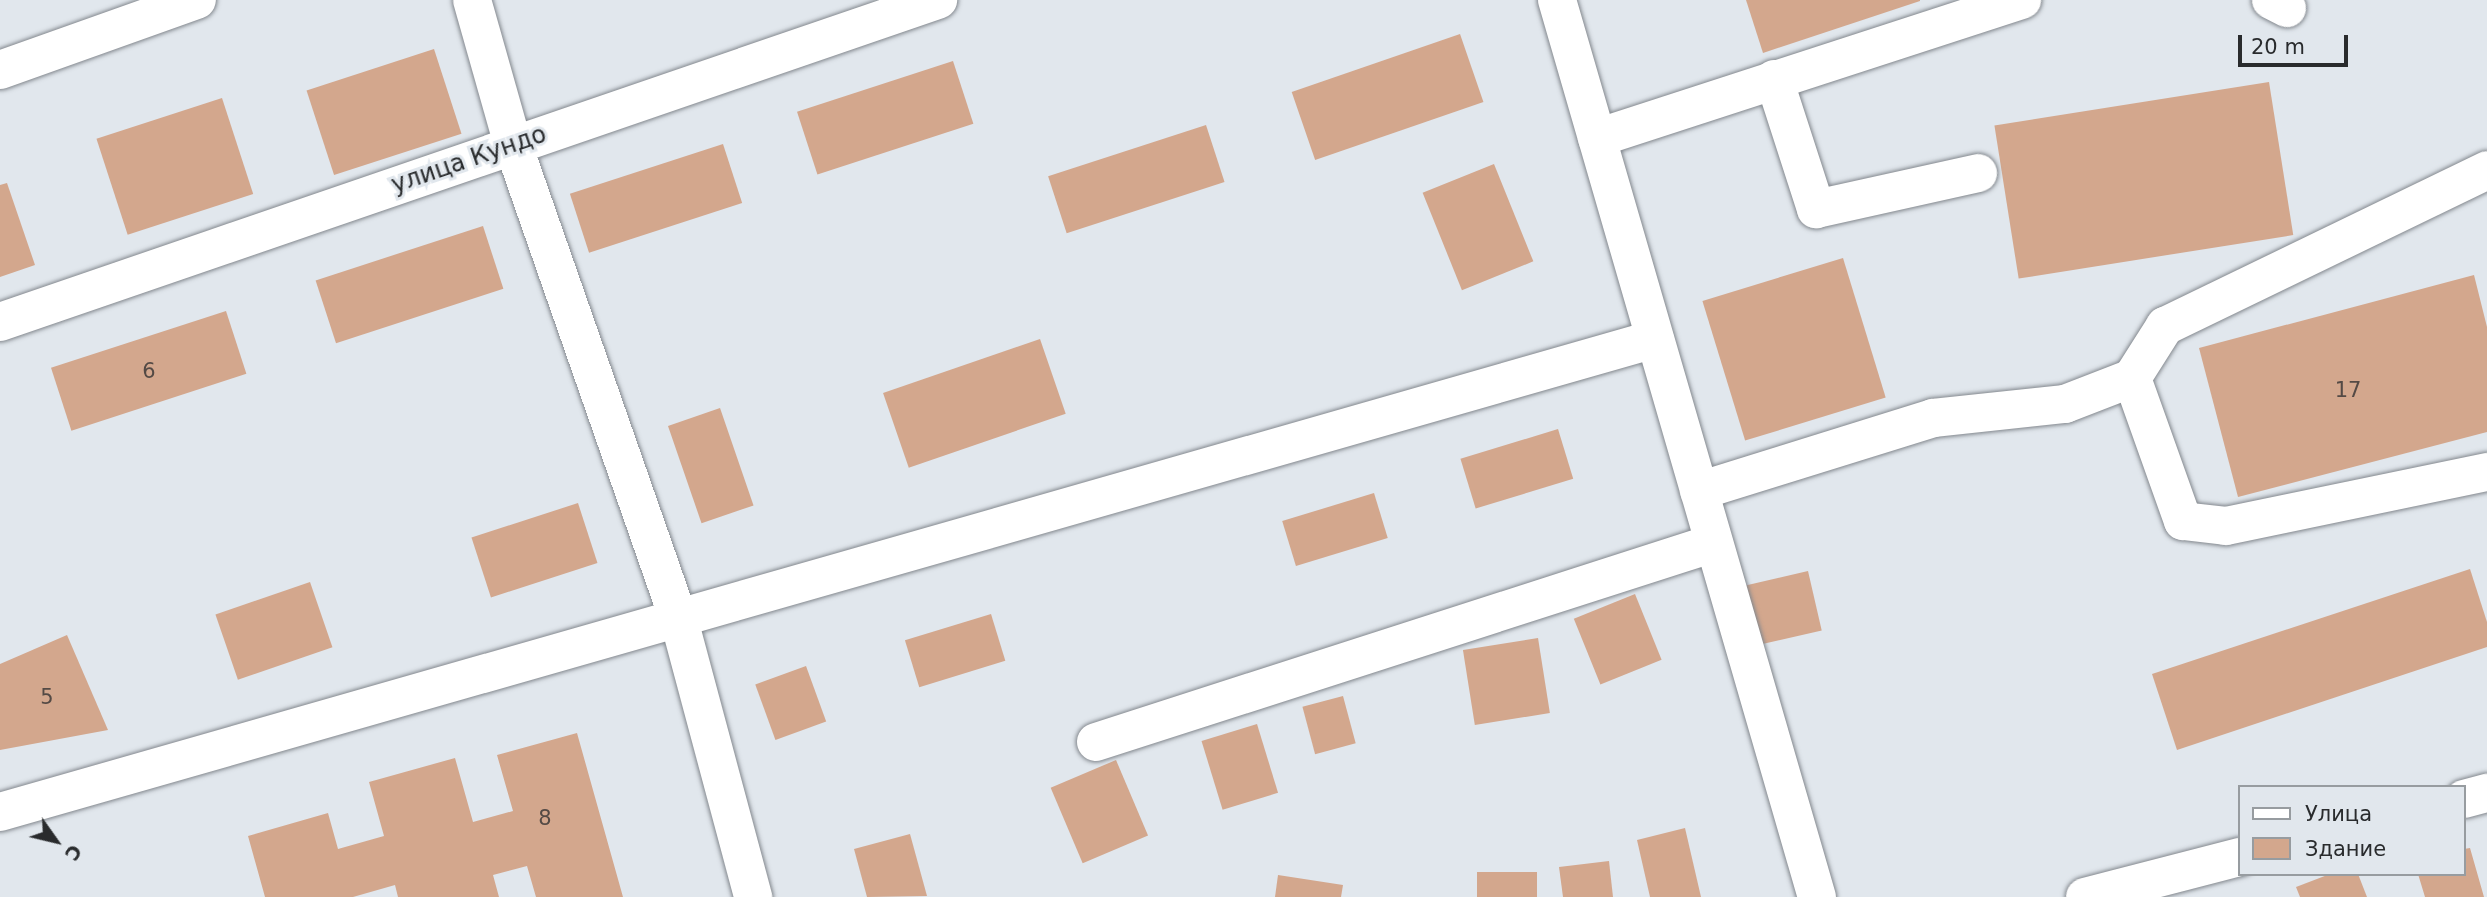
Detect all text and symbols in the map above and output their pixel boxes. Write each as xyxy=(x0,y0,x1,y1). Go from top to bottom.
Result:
scale bar xyxy=(2242,21,2352,65)
text: 20 m xyxy=(2251,35,2305,59)
street label: улица Кундо xyxy=(388,120,550,200)
house number: 6 xyxy=(142,358,156,384)
house number: 17 xyxy=(2335,377,2361,403)
house number: 5 xyxy=(40,684,54,710)
legend xyxy=(2238,785,2466,876)
text: Улица xyxy=(2305,802,2372,826)
house number: 8 xyxy=(538,805,552,831)
north arrow xyxy=(21,806,91,876)
text: Здание xyxy=(2305,837,2386,861)
text: С xyxy=(60,841,86,865)

